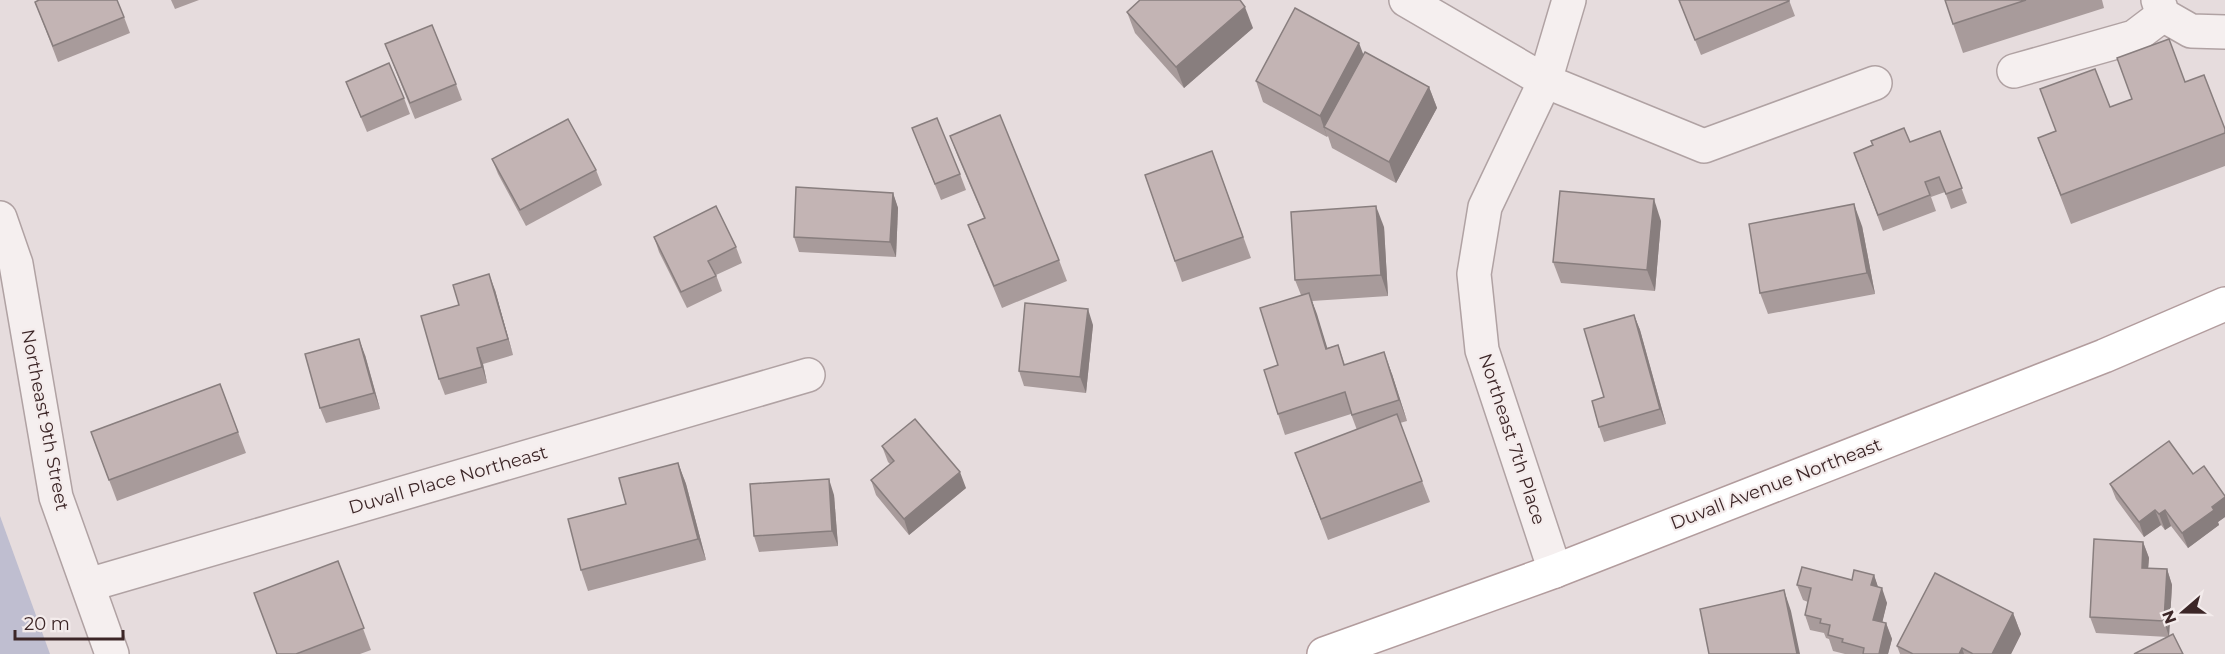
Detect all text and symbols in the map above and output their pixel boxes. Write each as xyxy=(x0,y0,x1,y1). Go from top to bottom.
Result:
street label: Northeast 9th Street xyxy=(17,327,73,513)
street label: Northeast 7th Place xyxy=(1474,351,1550,527)
street label: Duvall Avenue Northeast xyxy=(1667,434,1885,534)
street label: Duvall Place Northeast xyxy=(346,441,550,519)
north arrow xyxy=(2153,582,2213,642)
scale bar xyxy=(15,603,123,641)
text: N xyxy=(2158,608,2181,626)
text: 20 m xyxy=(24,613,70,635)

